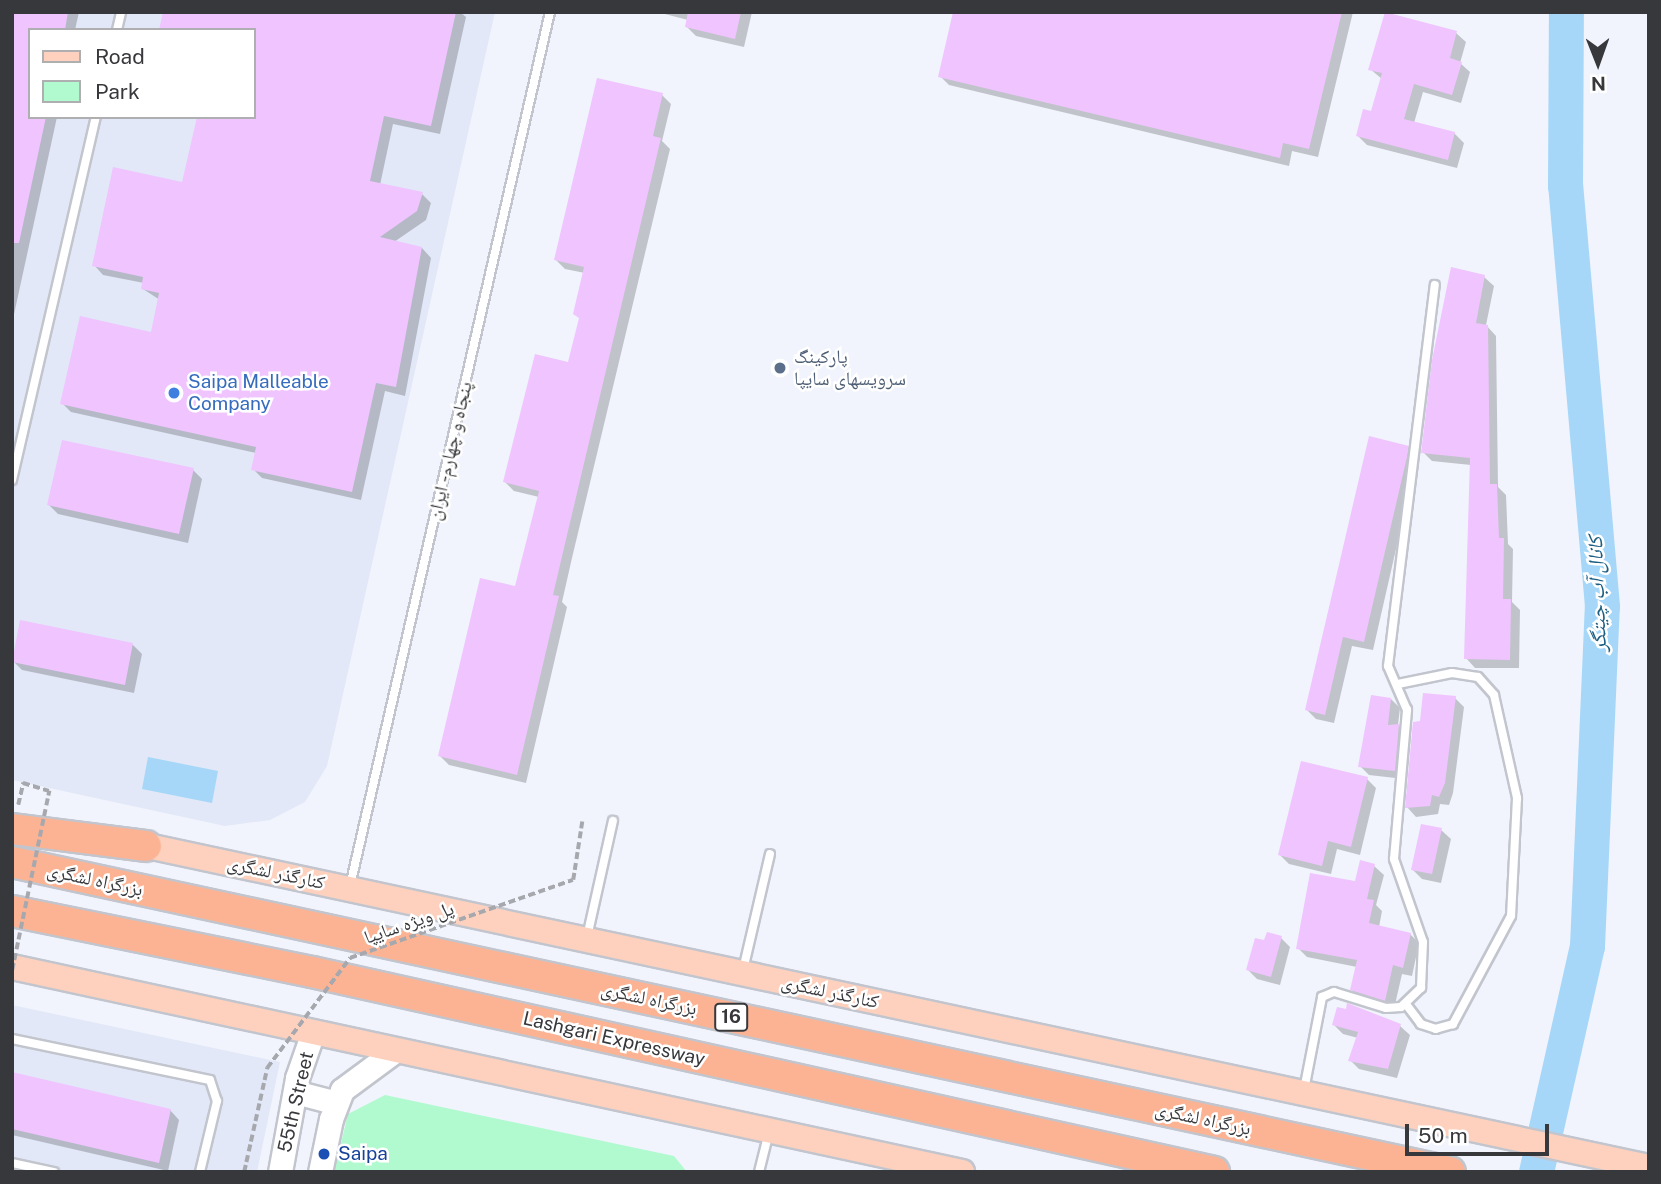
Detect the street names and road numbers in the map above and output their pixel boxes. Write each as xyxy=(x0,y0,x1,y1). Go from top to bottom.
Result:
street label: پنجاه و چهارم - ایران xyxy=(422,377,478,525)
street label: کنارگذر لشگری xyxy=(225,852,327,894)
street label: بزرگراه لشگری xyxy=(45,859,145,901)
street label: پل ویژه سایپا xyxy=(361,897,457,949)
street label: کنارگذر لشگری xyxy=(779,971,881,1013)
street label: بزرگراه لشگری xyxy=(599,978,699,1020)
road number: 16 xyxy=(714,1002,748,1032)
street label: Lashgari Expressway xyxy=(521,1007,707,1071)
street label: 55th Street xyxy=(273,1049,319,1155)
street label: بزرگراه لشگری xyxy=(1153,1098,1253,1140)

